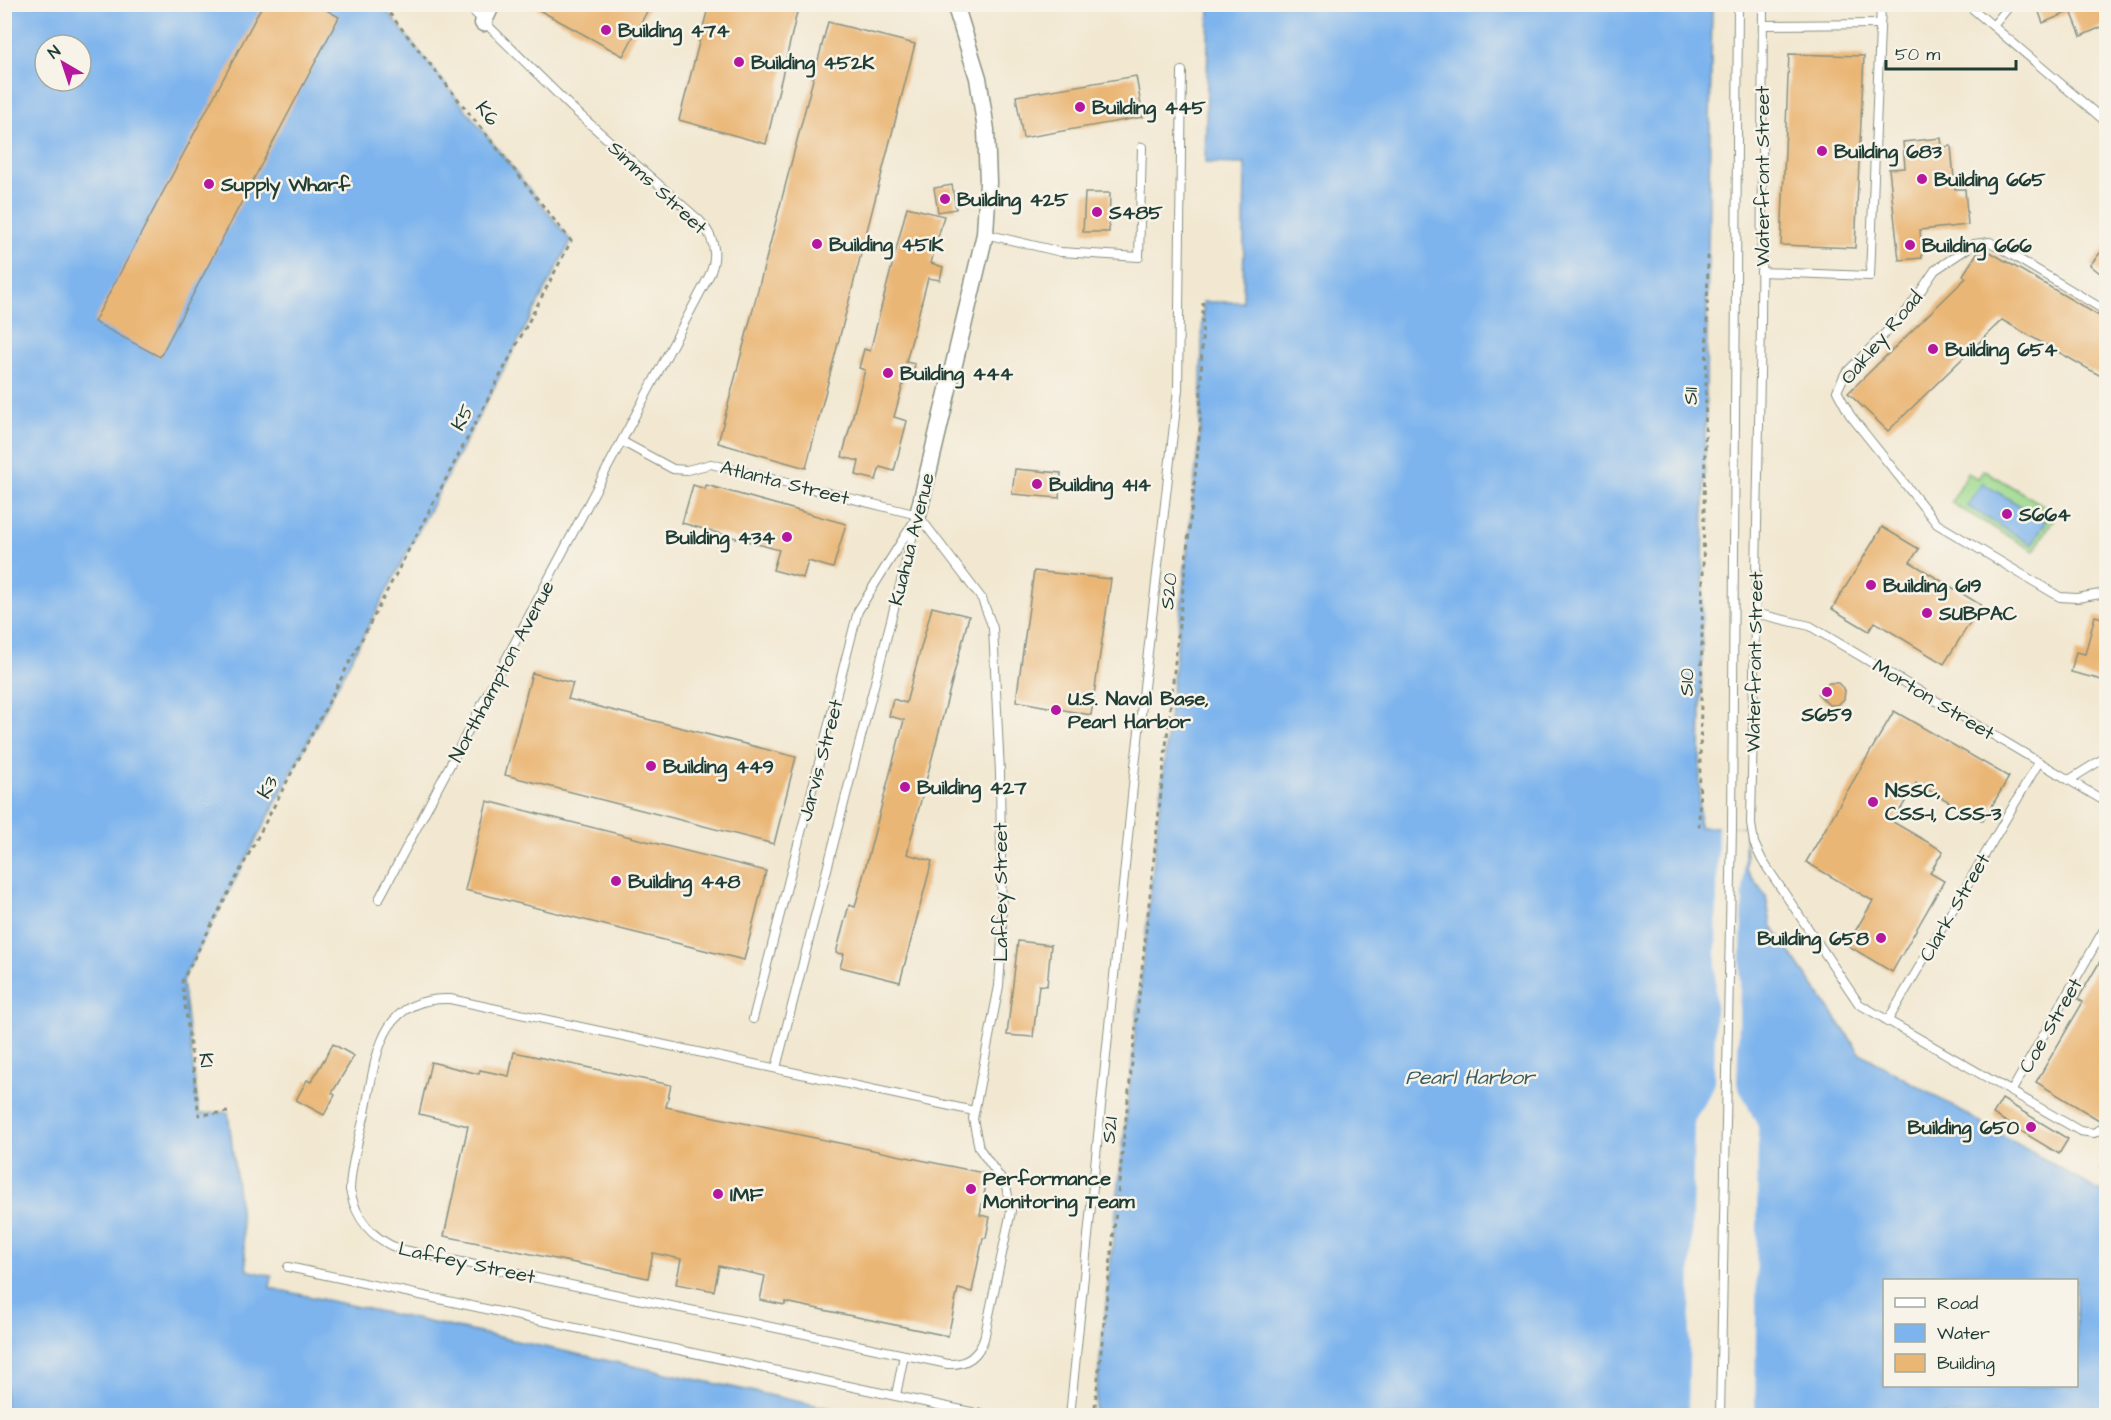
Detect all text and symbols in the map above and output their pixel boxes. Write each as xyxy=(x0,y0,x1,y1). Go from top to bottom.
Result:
place label: Building 474 xyxy=(618,17,730,46)
marker: Building 474 xyxy=(599,23,613,37)
north arrow xyxy=(33,33,93,93)
scale bar xyxy=(1886,33,2016,71)
text: N xyxy=(43,40,65,64)
text: 50 m xyxy=(1895,42,1940,67)
place label: Building 452K xyxy=(751,49,875,78)
marker: Building 452K xyxy=(732,55,746,69)
street label: Waterfront Street xyxy=(1749,86,1777,266)
place label: Building 445 xyxy=(1092,94,1206,123)
street label: K6 xyxy=(469,95,506,132)
marker: Building 445 xyxy=(1073,100,1087,114)
street label: Simms Street xyxy=(601,134,713,241)
place label: Building 683 xyxy=(1834,138,1943,167)
marker: Building 683 xyxy=(1815,144,1829,158)
place label: Building 665 xyxy=(1934,166,2046,195)
place label: Supply Wharf xyxy=(220,171,351,200)
marker: Building 665 xyxy=(1915,172,1929,186)
marker: Supply Wharf xyxy=(202,177,216,191)
place label: Building 425 xyxy=(957,186,1069,215)
marker: Building 425 xyxy=(938,192,952,206)
place label: S485 xyxy=(1108,199,1163,227)
marker: S485 xyxy=(1090,205,1104,219)
place label: Building 451K xyxy=(829,231,944,260)
place label: Building 666 xyxy=(1922,232,2032,261)
marker: Building 451K xyxy=(810,237,824,251)
marker: Building 666 xyxy=(1903,238,1917,252)
street label: Oakley Road xyxy=(1834,285,1930,391)
place label: Building 654 xyxy=(1945,336,2058,365)
marker: Building 654 xyxy=(1926,342,1940,356)
place label: Building 444 xyxy=(900,360,1013,389)
marker: Building 444 xyxy=(881,366,895,380)
street label: S11 xyxy=(1677,386,1705,405)
street label: K5 xyxy=(444,399,481,436)
street label: Atlanta Street xyxy=(717,453,852,513)
street label: Kuahua Avenue xyxy=(882,470,942,608)
place label: Building 414 xyxy=(1049,471,1151,500)
marker: Building 414 xyxy=(1030,477,1044,491)
place label: S664 xyxy=(2018,501,2071,529)
marker: S664 xyxy=(2000,507,2014,521)
place label: Building 434 xyxy=(665,524,775,553)
marker: Building 434 xyxy=(780,530,794,544)
street label: S20 xyxy=(1153,571,1185,611)
street label: Waterfront Street xyxy=(1739,571,1771,753)
place label: Building 619 xyxy=(1883,572,1982,601)
street label: Northhampton Avenue xyxy=(442,576,562,767)
marker: Building 619 xyxy=(1864,578,1878,592)
place label: SUBPAC xyxy=(1938,600,2018,628)
marker: SUBPAC xyxy=(1920,606,1934,620)
street label: Morton Street xyxy=(1867,652,2000,747)
street label: S10 xyxy=(1673,667,1701,696)
place label: U.S. Naval Base, Pearl Harbor xyxy=(1068,685,1209,736)
marker: S659 xyxy=(1820,685,1834,699)
street label: Jarvis Street xyxy=(791,696,851,824)
place label: S659 xyxy=(1801,701,1852,729)
marker: U.S. Naval Base, Pearl Harbor xyxy=(1049,703,1063,717)
place label: Building 449 xyxy=(663,753,774,782)
marker: Building 449 xyxy=(644,759,658,773)
street label: K3 xyxy=(250,771,285,804)
place label: Building 427 xyxy=(917,774,1027,803)
place label: NSSC, CSS-1, CSS-3 xyxy=(1885,777,2002,828)
marker: Building 427 xyxy=(898,780,912,794)
marker: NSSC, CSS-1, CSS-3 xyxy=(1866,795,1880,809)
street label: Laffey Street xyxy=(987,822,1016,962)
street label: Clark Street xyxy=(1913,848,1997,967)
place label: Building 448 xyxy=(628,868,740,897)
marker: Building 448 xyxy=(609,874,623,888)
place label: Building 658 xyxy=(1757,925,1869,954)
marker: Building 658 xyxy=(1874,931,1888,945)
street label: Coe Street xyxy=(2012,973,2089,1078)
street label: K1 xyxy=(191,1051,221,1070)
water label: Pearl Harbor xyxy=(1406,1063,1537,1092)
place label: Building 650 xyxy=(1908,1114,2019,1143)
street label: S21 xyxy=(1095,1115,1125,1145)
marker: Building 650 xyxy=(2024,1120,2038,1134)
place label: Performance Monitoring Team xyxy=(983,1165,1135,1217)
place label: IMF xyxy=(730,1181,765,1209)
marker: Performance Monitoring Team xyxy=(964,1182,978,1196)
marker: IMF xyxy=(711,1187,725,1201)
street label: Laffey Street xyxy=(396,1235,538,1292)
legend xyxy=(1883,1279,2078,1387)
text: Road xyxy=(1937,1291,1978,1316)
text: Water xyxy=(1937,1321,1990,1346)
text: Building xyxy=(1937,1351,1995,1377)

